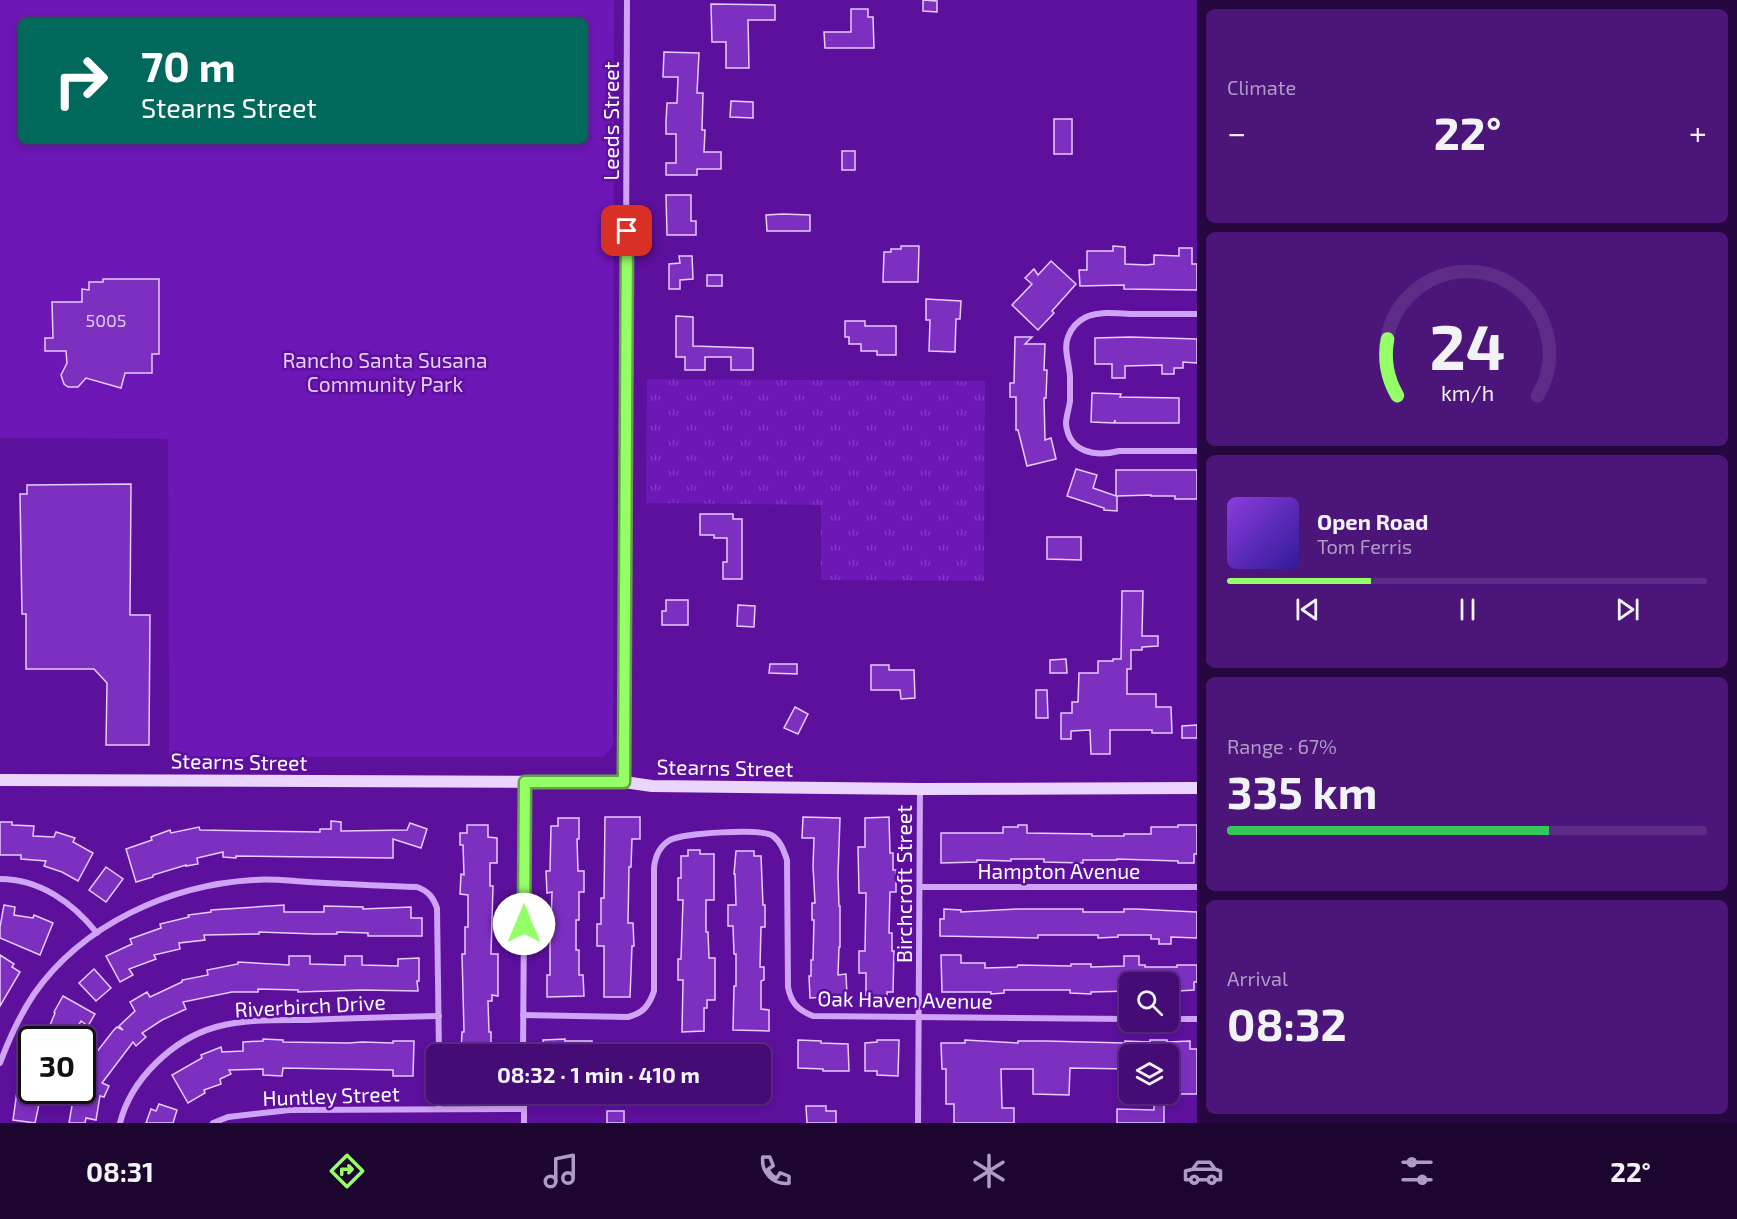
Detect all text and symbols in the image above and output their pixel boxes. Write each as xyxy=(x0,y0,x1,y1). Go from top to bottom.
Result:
text: 70 m xyxy=(141,40,236,90)
icon: right xyxy=(42,42,120,120)
street label: Leeds Street xyxy=(598,61,623,181)
text: Climate xyxy=(1227,75,1296,99)
text: Stearns Street xyxy=(141,91,317,123)
text: 22° xyxy=(1434,105,1501,159)
text: − xyxy=(1227,112,1246,152)
text: + xyxy=(1689,112,1707,152)
pin xyxy=(601,205,652,256)
icon: arrive xyxy=(610,214,643,247)
text: 24 xyxy=(1429,308,1505,383)
house number: 5005 xyxy=(85,309,127,331)
park label: Rancho Santa Susana Community Park xyxy=(282,347,488,396)
text: km/h xyxy=(1440,380,1494,405)
text: Open Road xyxy=(1317,508,1429,534)
text: Tom Ferris xyxy=(1317,534,1412,558)
icon: previous xyxy=(1291,593,1324,626)
icon: pause xyxy=(1451,593,1484,626)
icon: next xyxy=(1611,593,1644,626)
text: Range · 67% xyxy=(1227,734,1337,758)
street label: Stearns Street xyxy=(170,747,308,775)
street label: Stearns Street xyxy=(656,753,794,781)
text: 335 km xyxy=(1227,764,1377,818)
street label: Birchcroft Street xyxy=(891,805,916,963)
street label: Hampton Avenue xyxy=(978,858,1140,883)
position arrow xyxy=(492,892,556,956)
text: Arrival xyxy=(1227,966,1288,990)
map controls xyxy=(1119,972,1179,1104)
button: search xyxy=(1119,972,1179,1032)
street label: Oak Haven Avenue xyxy=(817,985,993,1013)
street label: Riverbirch Drive xyxy=(234,989,386,1021)
text: 08:32 xyxy=(1227,996,1347,1050)
speed limit sign: 30 xyxy=(18,1026,96,1104)
button: layers xyxy=(1119,1044,1179,1104)
text: 08:32 · 1 min · 410 m xyxy=(497,1061,700,1087)
street label: Huntley Street xyxy=(262,1080,400,1110)
icon: directions xyxy=(326,1150,368,1192)
icon: music xyxy=(540,1150,582,1192)
icon: phone xyxy=(754,1150,796,1192)
icon: climate xyxy=(968,1150,1010,1192)
icon: car xyxy=(1182,1150,1224,1192)
icon: filters xyxy=(1396,1150,1438,1192)
text: 08:31 xyxy=(86,1155,154,1187)
text: 22° xyxy=(1610,1155,1651,1187)

